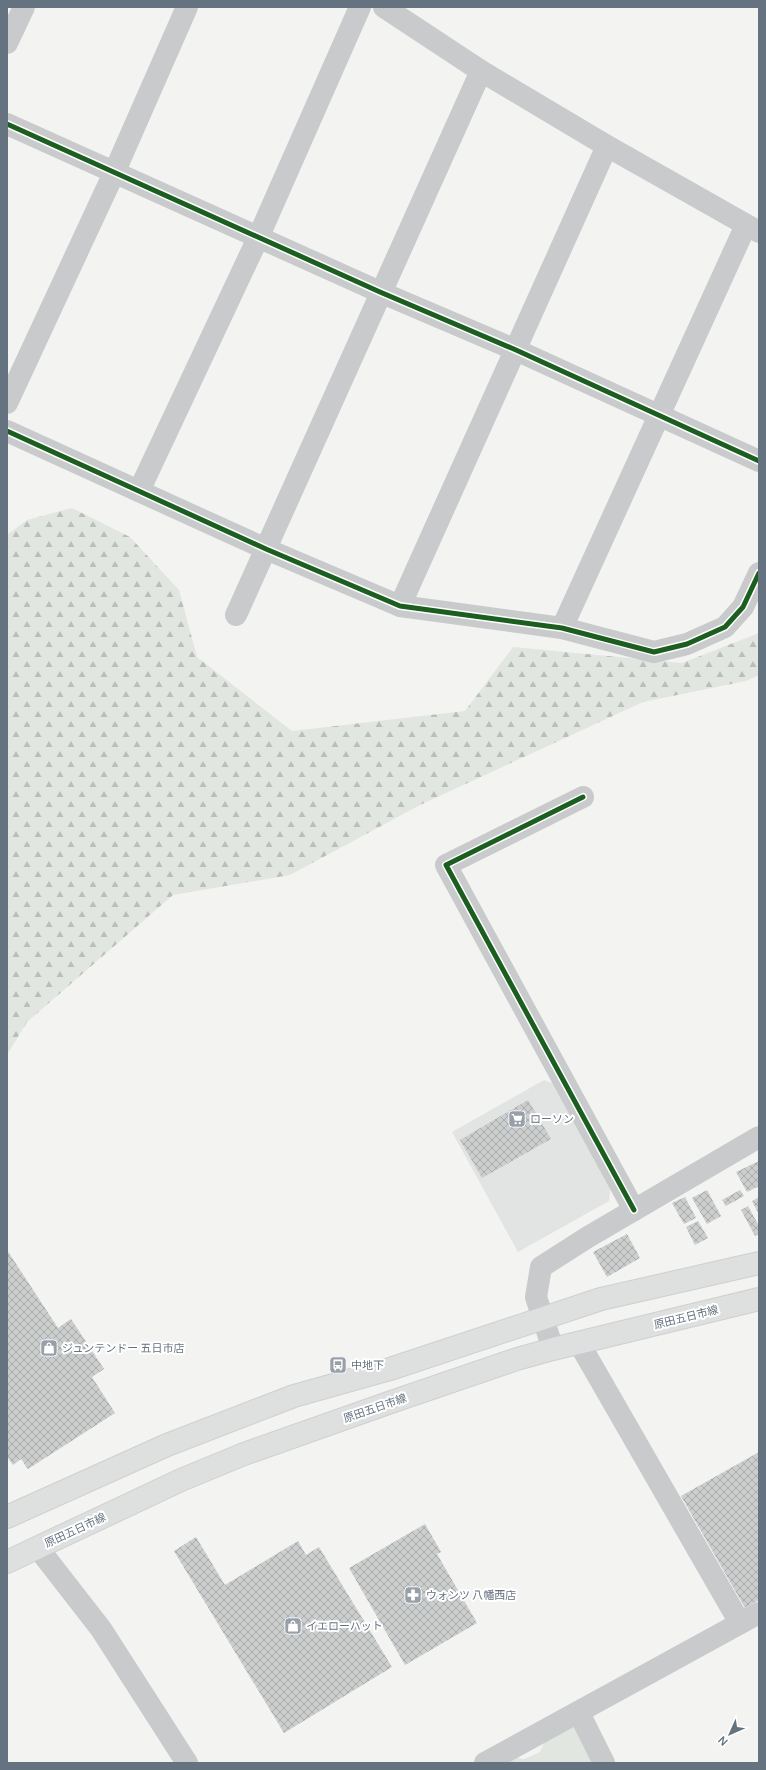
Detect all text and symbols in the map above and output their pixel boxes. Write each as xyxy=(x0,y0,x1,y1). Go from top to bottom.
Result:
supermarket icon: ローソン xyxy=(507,1109,527,1129)
place label: ローソン xyxy=(530,1111,574,1126)
street label: 原田五日市線 xyxy=(652,1301,720,1332)
shop icon: ジュンテンドー 五日市店 xyxy=(39,1338,59,1358)
place label: ジュンテンドー 五日市店 xyxy=(62,1340,184,1355)
bus stop icon: 中地下 xyxy=(328,1355,348,1375)
place label: 中地下 xyxy=(351,1357,384,1372)
street label: 原田五日市線 xyxy=(341,1390,408,1425)
street label: 原田五日市線 xyxy=(42,1509,108,1550)
pharmacy icon: ウォンツ 八幡西店 xyxy=(403,1585,423,1605)
place label: ウォンツ 八幡西店 xyxy=(426,1587,516,1602)
shop icon: イエローハット xyxy=(283,1616,303,1636)
place label: イエローハット xyxy=(306,1618,383,1633)
north arrow xyxy=(710,1714,750,1754)
text: N xyxy=(714,1733,731,1750)

